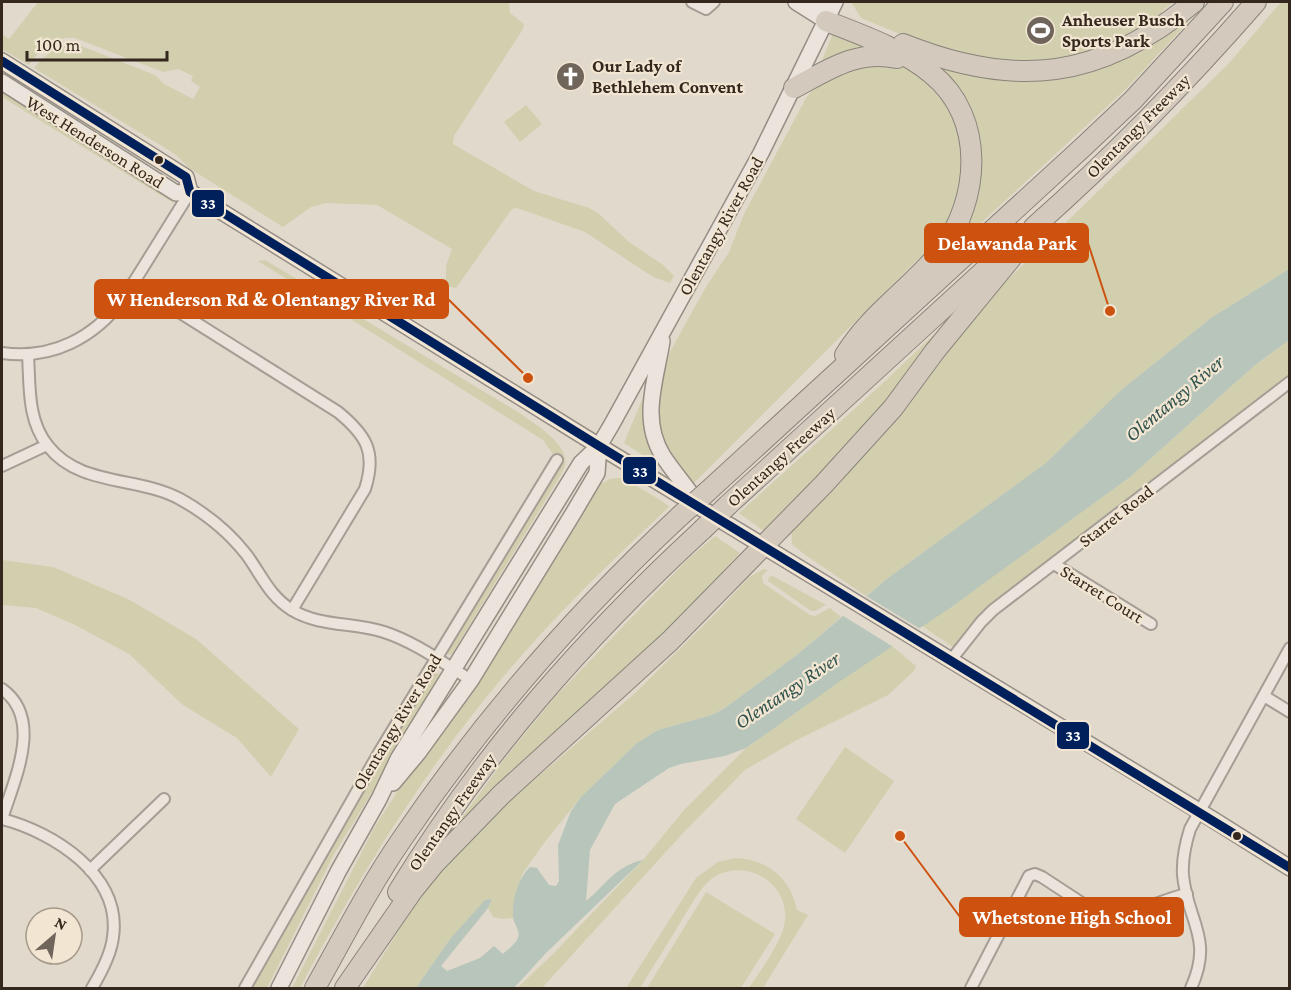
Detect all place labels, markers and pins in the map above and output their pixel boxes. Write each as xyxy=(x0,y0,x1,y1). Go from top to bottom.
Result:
place label: Anheuser Busch Sports Park xyxy=(1061,10,1185,51)
sports icon: Anheuser Busch Sports Park xyxy=(1025,14,1057,46)
place label: Our Lady of Bethlehem Convent xyxy=(592,56,743,97)
church icon: Our Lady of Bethlehem Convent xyxy=(555,60,587,92)
unlabelled marker xyxy=(153,154,165,166)
callout: Delawanda Park xyxy=(925,224,1088,262)
callout: W Henderson Rd & Olentangy River Rd xyxy=(95,280,448,318)
unlabelled marker xyxy=(1231,830,1243,842)
callout: Whetstone High School xyxy=(960,898,1183,936)

